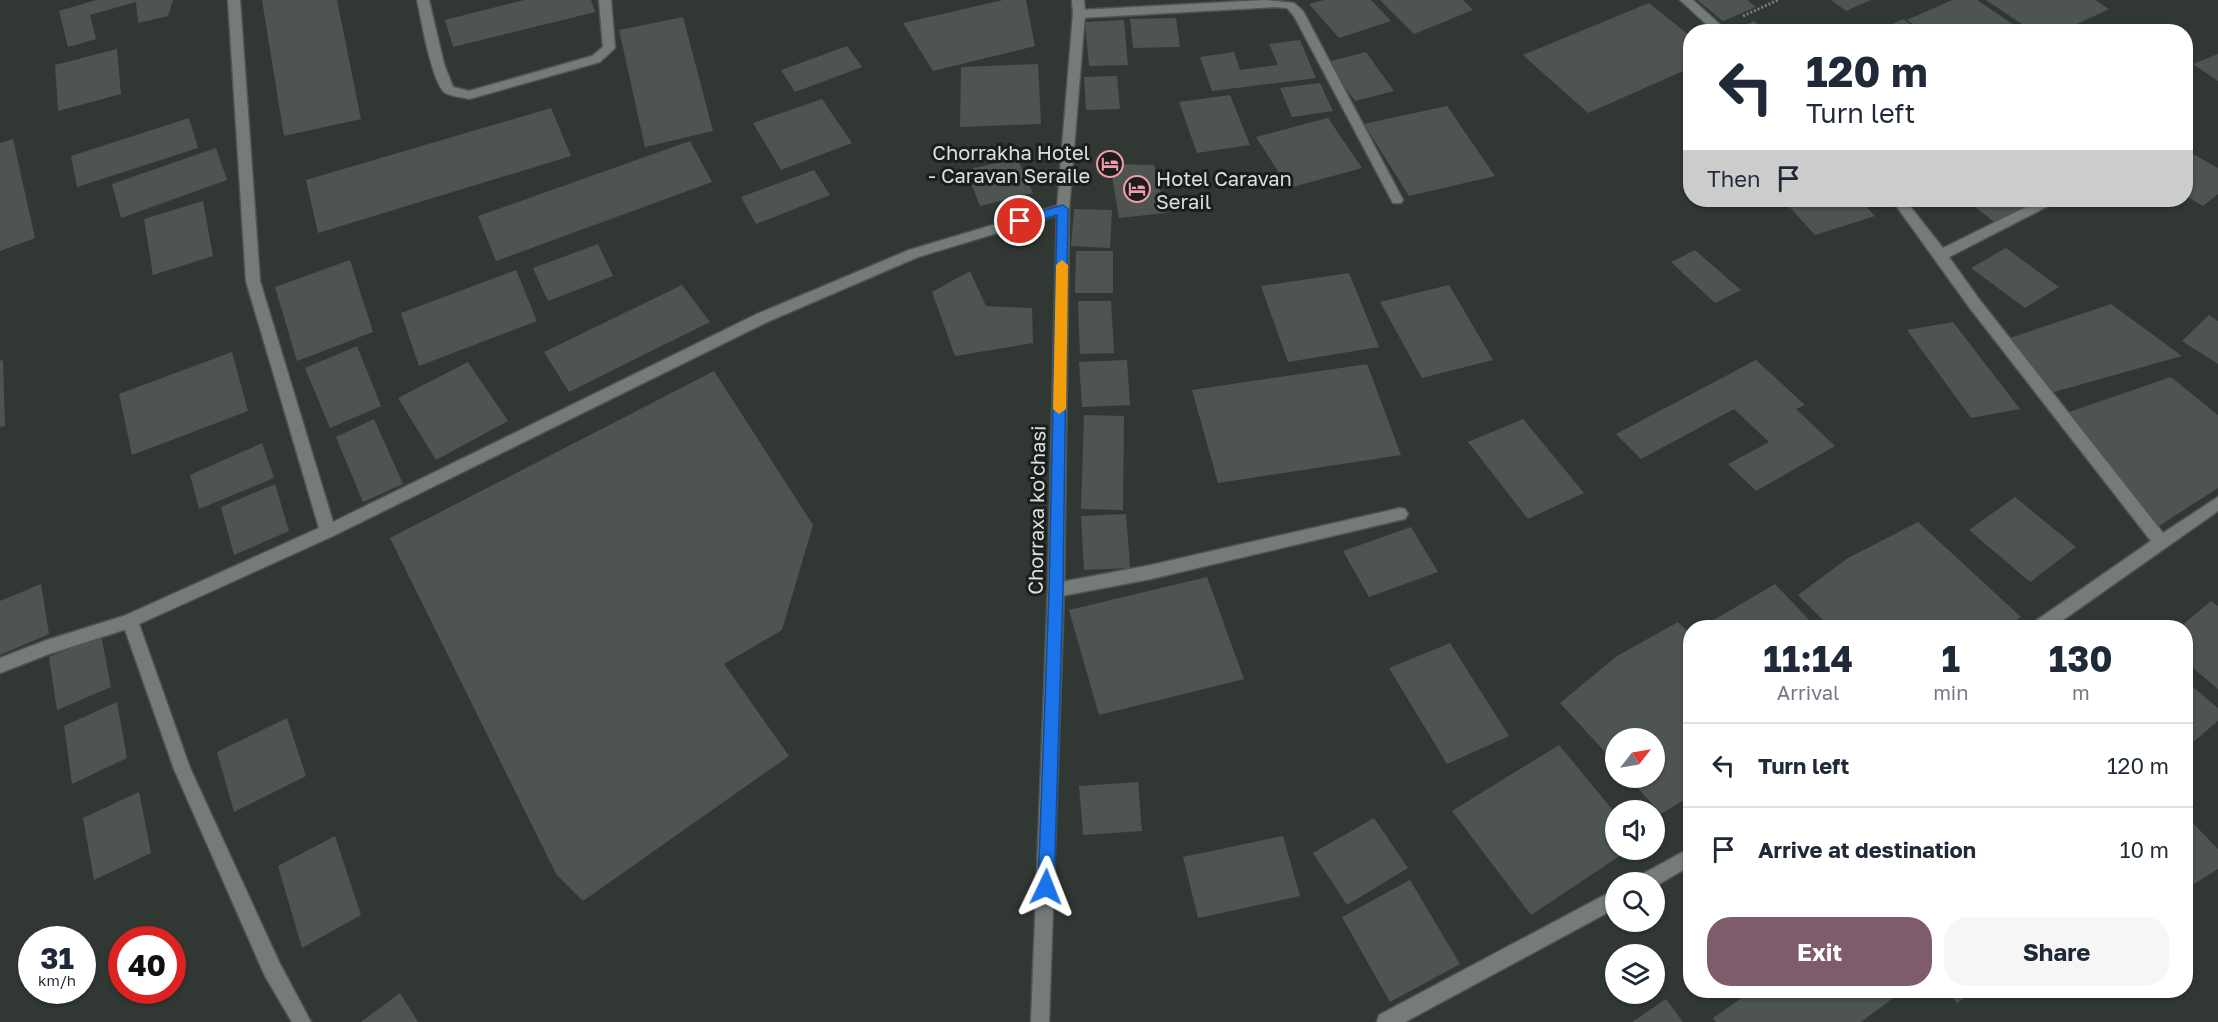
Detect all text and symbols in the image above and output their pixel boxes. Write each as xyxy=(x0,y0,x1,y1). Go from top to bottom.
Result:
text: 120 m xyxy=(1806,46,1928,96)
icon: left xyxy=(1707,48,1785,126)
text: Turn left xyxy=(1806,97,1915,129)
place label: Chorrakha Hotel - Caravan Seraile xyxy=(928,140,1090,187)
hotel icon: Chorrakha Hotel - Caravan Seraile xyxy=(1095,149,1125,179)
icon: arrive xyxy=(1772,162,1805,195)
text: Then xyxy=(1707,165,1760,192)
place label: Hotel Caravan Serail xyxy=(1156,166,1292,213)
hotel icon: Hotel Caravan Serail xyxy=(1122,174,1152,204)
pin xyxy=(994,195,1045,246)
icon: arrive xyxy=(1003,204,1036,237)
street label: Chorraxa ko'chasi xyxy=(1023,425,1049,595)
text: 11:14 xyxy=(1763,637,1853,680)
text: 1 xyxy=(1942,637,1960,680)
text: 130 xyxy=(2049,637,2113,680)
text: Arrival xyxy=(1777,680,1839,704)
text: min xyxy=(1933,680,1969,704)
text: m xyxy=(2072,680,2090,704)
north arrow xyxy=(1605,728,1665,788)
map controls xyxy=(1605,728,1665,1004)
icon: left xyxy=(1707,749,1740,782)
text: Turn left xyxy=(1758,752,1849,779)
text: 120 m xyxy=(2107,752,2169,779)
button: sound xyxy=(1605,800,1665,860)
icon: arrive xyxy=(1707,833,1740,866)
text: Arrive at destination xyxy=(1758,836,1976,863)
text: 10 m xyxy=(2120,836,2169,863)
position arrow xyxy=(1014,855,1078,919)
button: search xyxy=(1605,872,1665,932)
button: Exit xyxy=(1707,917,1932,986)
button: Share xyxy=(1944,917,2169,986)
speed limit sign: 40 xyxy=(108,926,186,1004)
text: 31 xyxy=(40,940,74,976)
button: layers xyxy=(1605,944,1665,1004)
text: km/h xyxy=(38,971,76,989)

